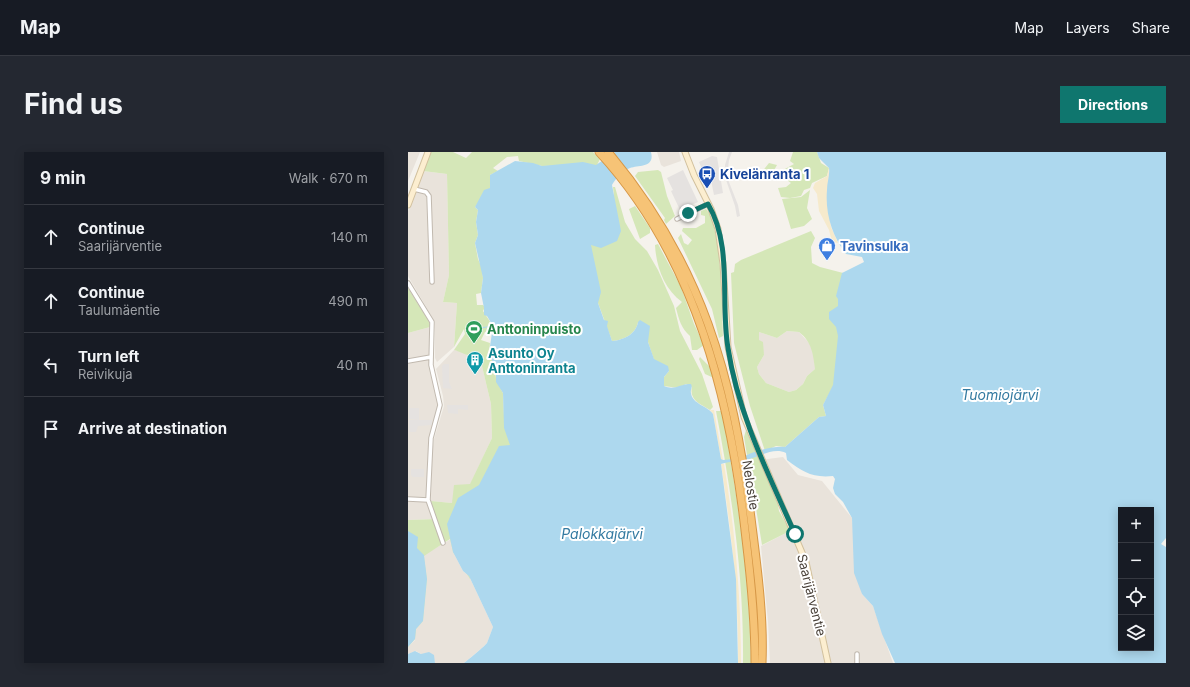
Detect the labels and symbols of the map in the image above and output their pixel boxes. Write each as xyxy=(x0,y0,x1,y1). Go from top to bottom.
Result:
bus stop icon: Kivelänranta 1 xyxy=(697,164,717,189)
place label: Kivelänranta 1 xyxy=(720,166,809,182)
route end xyxy=(679,204,697,222)
shop icon: Tavinsulka xyxy=(817,236,837,261)
place label: Tavinsulka xyxy=(840,238,908,254)
sports icon: Anttoninpuisto xyxy=(464,319,484,344)
place label: Anttoninpuisto xyxy=(487,321,581,337)
place label: Asunto Oy Anttoninranta xyxy=(488,345,576,376)
building icon: Asunto Oy Anttoninranta xyxy=(465,350,485,375)
water label: Tuomiojärvi xyxy=(961,386,1039,403)
street label: Nelostie xyxy=(739,459,763,511)
water label: Palokkajärvi xyxy=(561,525,643,542)
route start xyxy=(786,525,804,543)
street label: Saarijärventie xyxy=(794,552,830,638)

